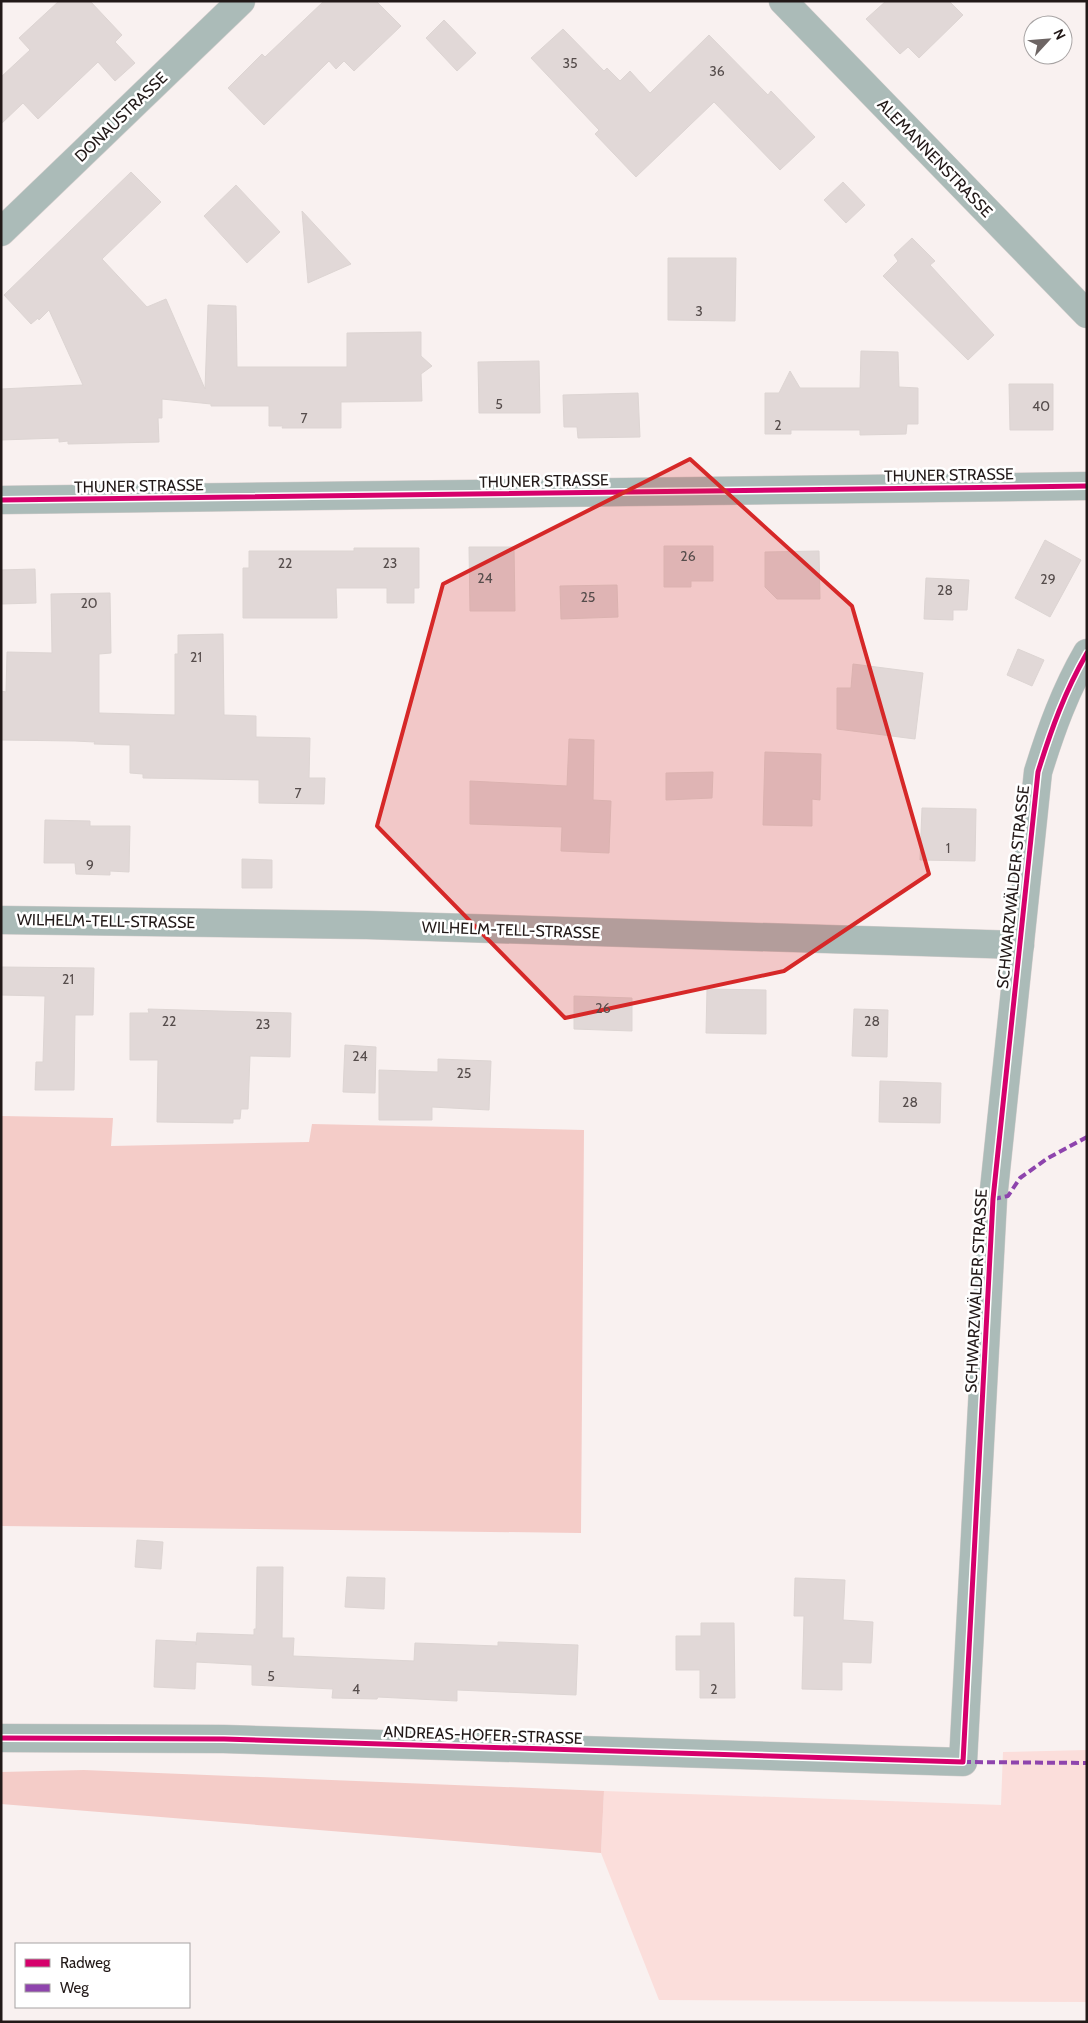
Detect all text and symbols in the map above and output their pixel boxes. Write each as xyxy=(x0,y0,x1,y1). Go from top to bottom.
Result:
north arrow xyxy=(1023,15,1073,65)
text: N xyxy=(1049,26,1070,43)
house number: 35 xyxy=(562,54,578,72)
house number: 36 xyxy=(709,62,725,80)
street label: DONAUSTRASSE xyxy=(71,68,171,166)
street label: ALEMANNENSTRASSE xyxy=(874,95,997,221)
house number: 3 xyxy=(695,302,703,320)
house number: 5 xyxy=(495,395,503,413)
house number: 40 xyxy=(1032,397,1050,415)
house number: 7 xyxy=(300,409,308,427)
house number: 2 xyxy=(774,416,782,434)
street label: THUNER STRASSE xyxy=(884,464,1014,486)
street label: THUNER STRASSE xyxy=(479,470,609,492)
street label: THUNER STRASSE xyxy=(74,475,204,497)
house number: 26 xyxy=(680,547,696,565)
house number: 22 xyxy=(278,554,292,572)
house number: 23 xyxy=(383,554,397,572)
house number: 24 xyxy=(477,569,493,587)
house number: 29 xyxy=(1040,570,1056,588)
house number: 28 xyxy=(937,581,953,599)
house number: 25 xyxy=(581,588,595,606)
house number: 20 xyxy=(80,594,98,612)
house number: 21 xyxy=(190,648,202,666)
house number: 7 xyxy=(294,784,302,802)
street label: SCHWARZWÄLDER STRASSE xyxy=(993,784,1033,990)
house number: 1 xyxy=(946,839,950,857)
house number: 9 xyxy=(86,856,94,874)
street label: WILHELM-TELL-STRASSE xyxy=(17,910,196,932)
street label: WILHELM-TELL-STRASSE xyxy=(421,917,601,943)
house number: 21 xyxy=(62,970,74,988)
house number: 26 xyxy=(595,999,611,1017)
house number: 22 xyxy=(162,1012,176,1030)
house number: 28 xyxy=(864,1012,880,1030)
house number: 23 xyxy=(256,1015,270,1033)
house number: 24 xyxy=(352,1047,368,1065)
house number: 25 xyxy=(457,1064,471,1082)
house number: 28 xyxy=(902,1093,918,1111)
street label: SCHWARZWÄLDER STRASSE xyxy=(961,1188,991,1394)
house number: 5 xyxy=(267,1667,275,1685)
house number: 4 xyxy=(352,1680,360,1698)
house number: 2 xyxy=(710,1680,718,1698)
street label: ANDREAS-HOFER-STRASSE xyxy=(383,1722,583,1748)
legend xyxy=(15,1943,190,2008)
text: Radweg xyxy=(60,1954,111,1972)
text: Weg xyxy=(60,1979,89,1997)

